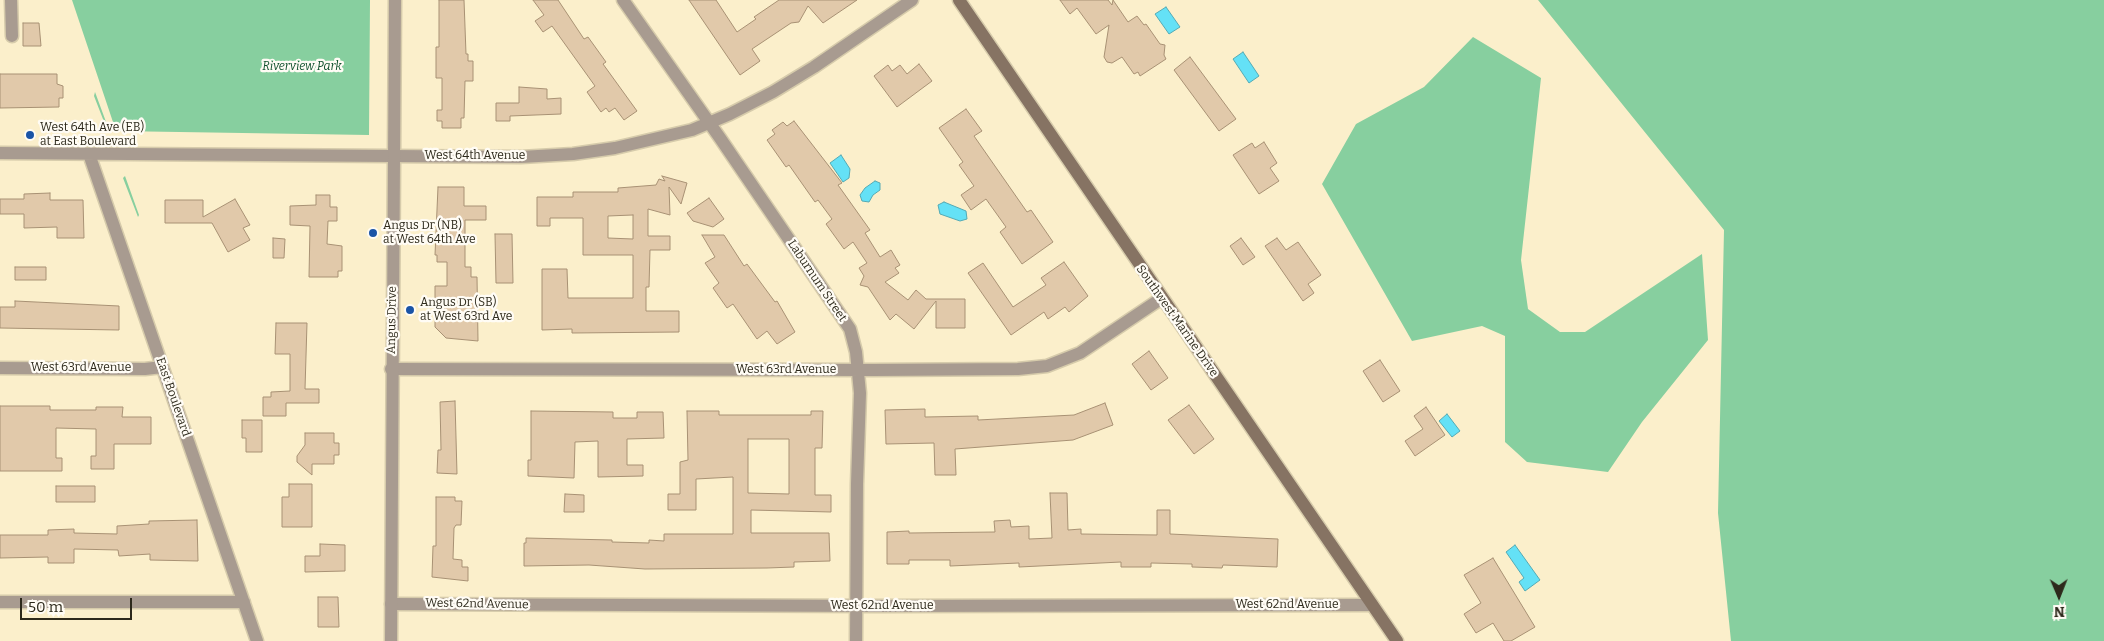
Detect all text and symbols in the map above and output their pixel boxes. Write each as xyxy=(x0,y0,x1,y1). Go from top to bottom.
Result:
park label: Riverview Park xyxy=(262,60,342,74)
place label: West 64th Ave (EB) at East Boulevard xyxy=(40,121,144,149)
marker: West 64th Ave (EB) at East Boulevard xyxy=(24,129,36,141)
street label: West 64th Avenue xyxy=(425,149,525,163)
place label: Angus Dr (NB) at West 64th Ave xyxy=(383,219,476,247)
marker: Angus Dr (NB) at West 64th Ave xyxy=(367,227,379,239)
street label: Laburnum Street xyxy=(784,237,850,325)
street label: Southwest Marine Drive xyxy=(1133,262,1221,380)
street label: Angus Drive xyxy=(384,286,400,354)
place label: Angus Dr (SB) at West 63rd Ave xyxy=(420,296,512,324)
marker: Angus Dr (SB) at West 63rd Ave xyxy=(404,304,416,316)
street label: East Boulevard xyxy=(153,356,193,438)
street label: West 63rd Avenue xyxy=(31,361,131,375)
street label: West 63rd Avenue xyxy=(736,363,836,377)
north arrow xyxy=(2034,571,2084,621)
scale bar xyxy=(22,588,135,620)
street label: West 62nd Avenue xyxy=(425,596,529,612)
text: 50 m xyxy=(28,598,63,616)
street label: West 62nd Avenue xyxy=(1235,598,1339,612)
street label: West 62nd Avenue xyxy=(830,599,934,613)
text: N xyxy=(2054,603,2065,620)

